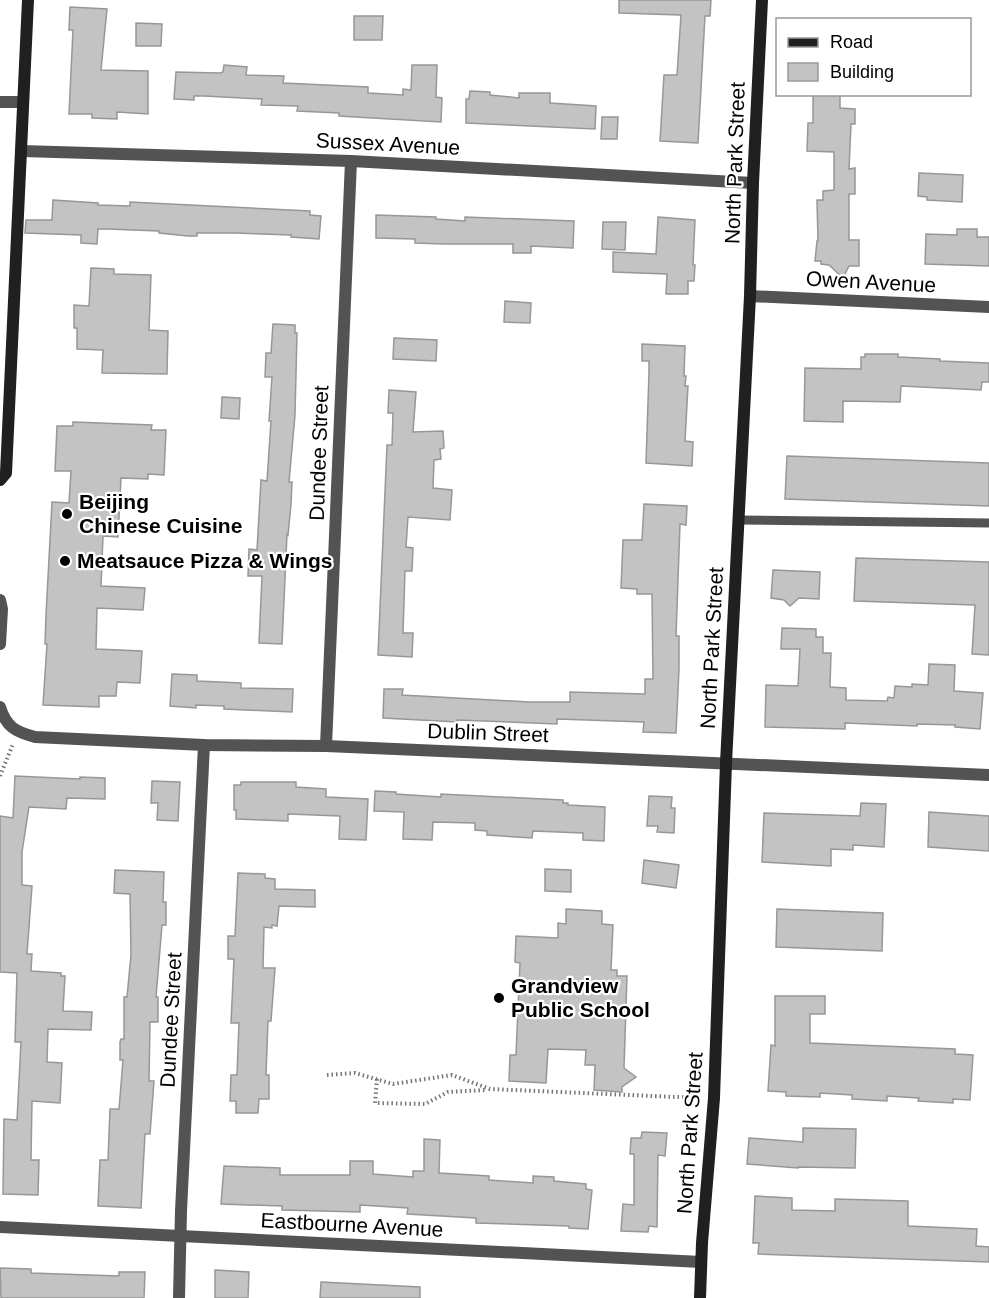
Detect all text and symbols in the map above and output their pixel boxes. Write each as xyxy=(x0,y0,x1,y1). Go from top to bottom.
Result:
legend xyxy=(776,18,971,96)
text: Road xyxy=(830,32,873,52)
text: Building xyxy=(830,62,894,82)
street label: North Park Street xyxy=(720,81,749,244)
street label: Sussex Avenue xyxy=(315,128,461,159)
street label: Owen Avenue xyxy=(805,267,937,296)
street label: Dundee Street xyxy=(305,385,332,521)
place label: Beijing Chinese Cuisine xyxy=(79,490,242,537)
marker: Beijing Chinese Cuisine xyxy=(60,507,74,521)
place label: Meatsauce Pizza & Wings xyxy=(77,549,332,572)
marker: Meatsauce Pizza & Wings xyxy=(58,554,72,568)
street label: North Park Street xyxy=(696,566,727,730)
street label: Dublin Street xyxy=(427,719,549,746)
street label: Dundee Street xyxy=(155,952,186,1088)
place label: Grandview Public School xyxy=(511,974,650,1021)
marker: Grandview Public School xyxy=(492,991,506,1005)
street label: North Park Street xyxy=(672,1051,707,1215)
street label: Eastbourne Avenue xyxy=(260,1208,444,1241)

